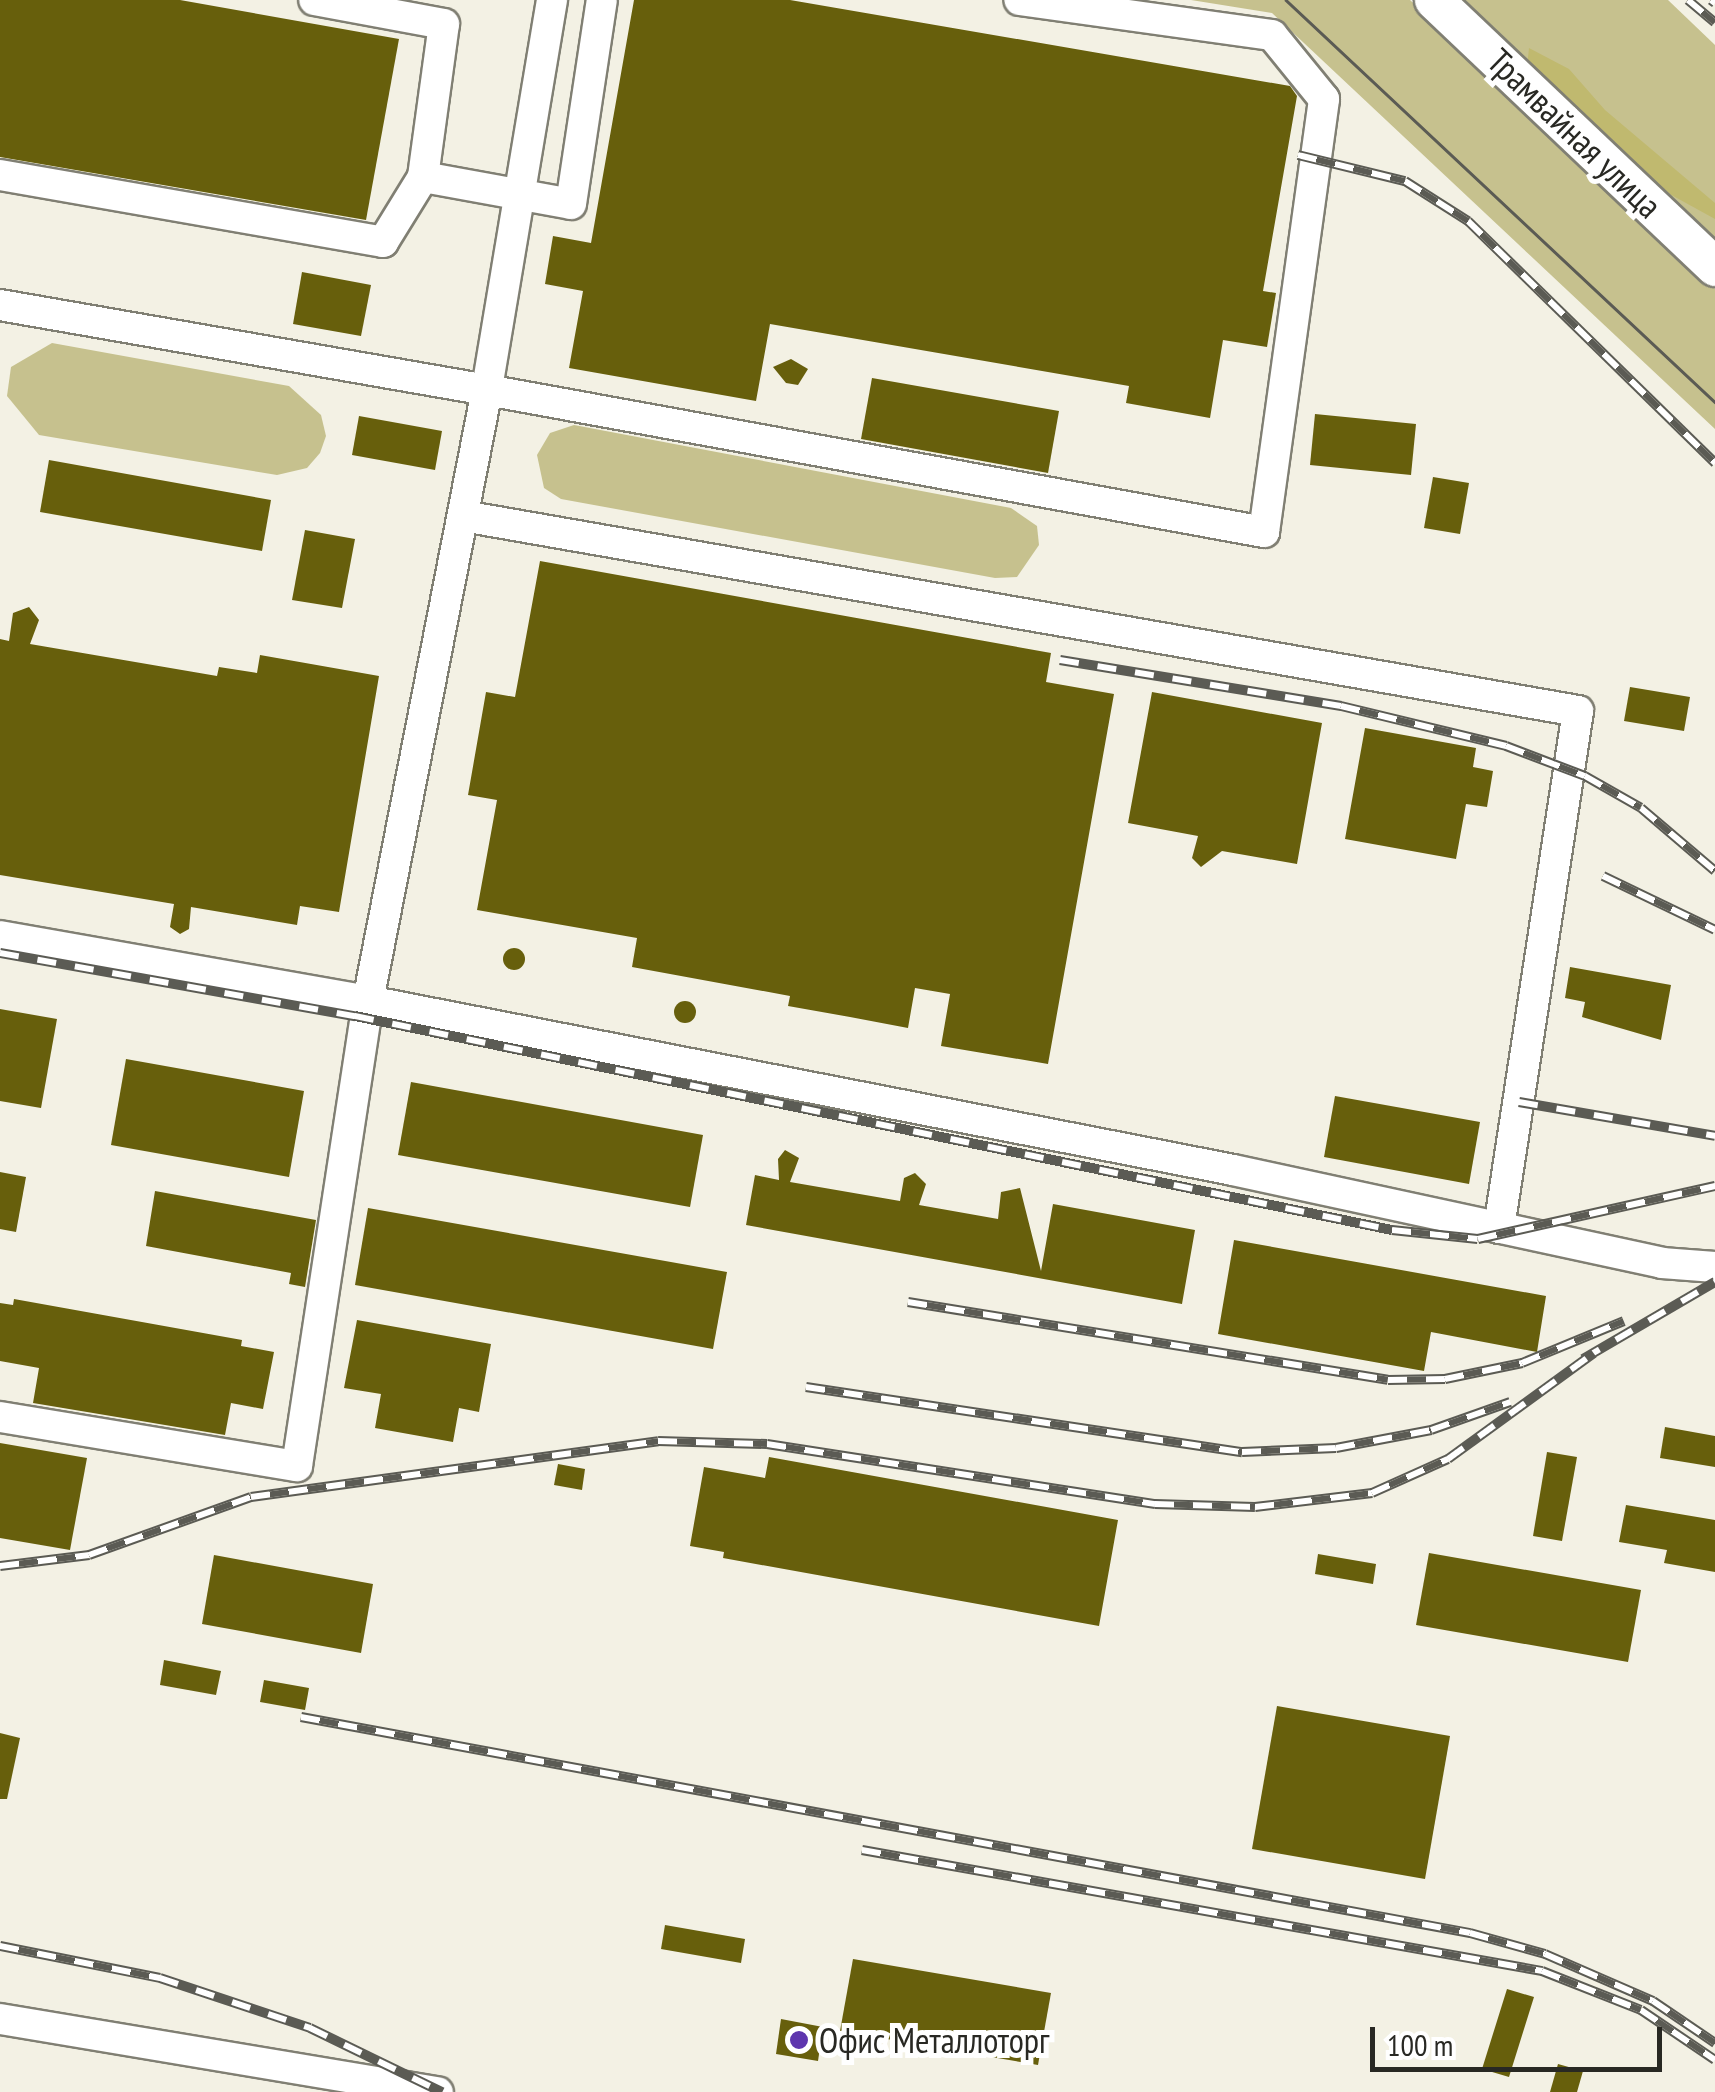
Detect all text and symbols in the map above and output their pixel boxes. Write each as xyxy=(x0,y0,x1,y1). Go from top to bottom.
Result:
street label: Трамвайная улица xyxy=(1479,40,1671,226)
scale bar xyxy=(1375,2007,1668,2069)
place label: Офис Металлоторг xyxy=(819,2019,1049,2061)
text: 100 m xyxy=(1387,2025,1453,2064)
marker: Офис Металлоторг xyxy=(788,2029,810,2051)

